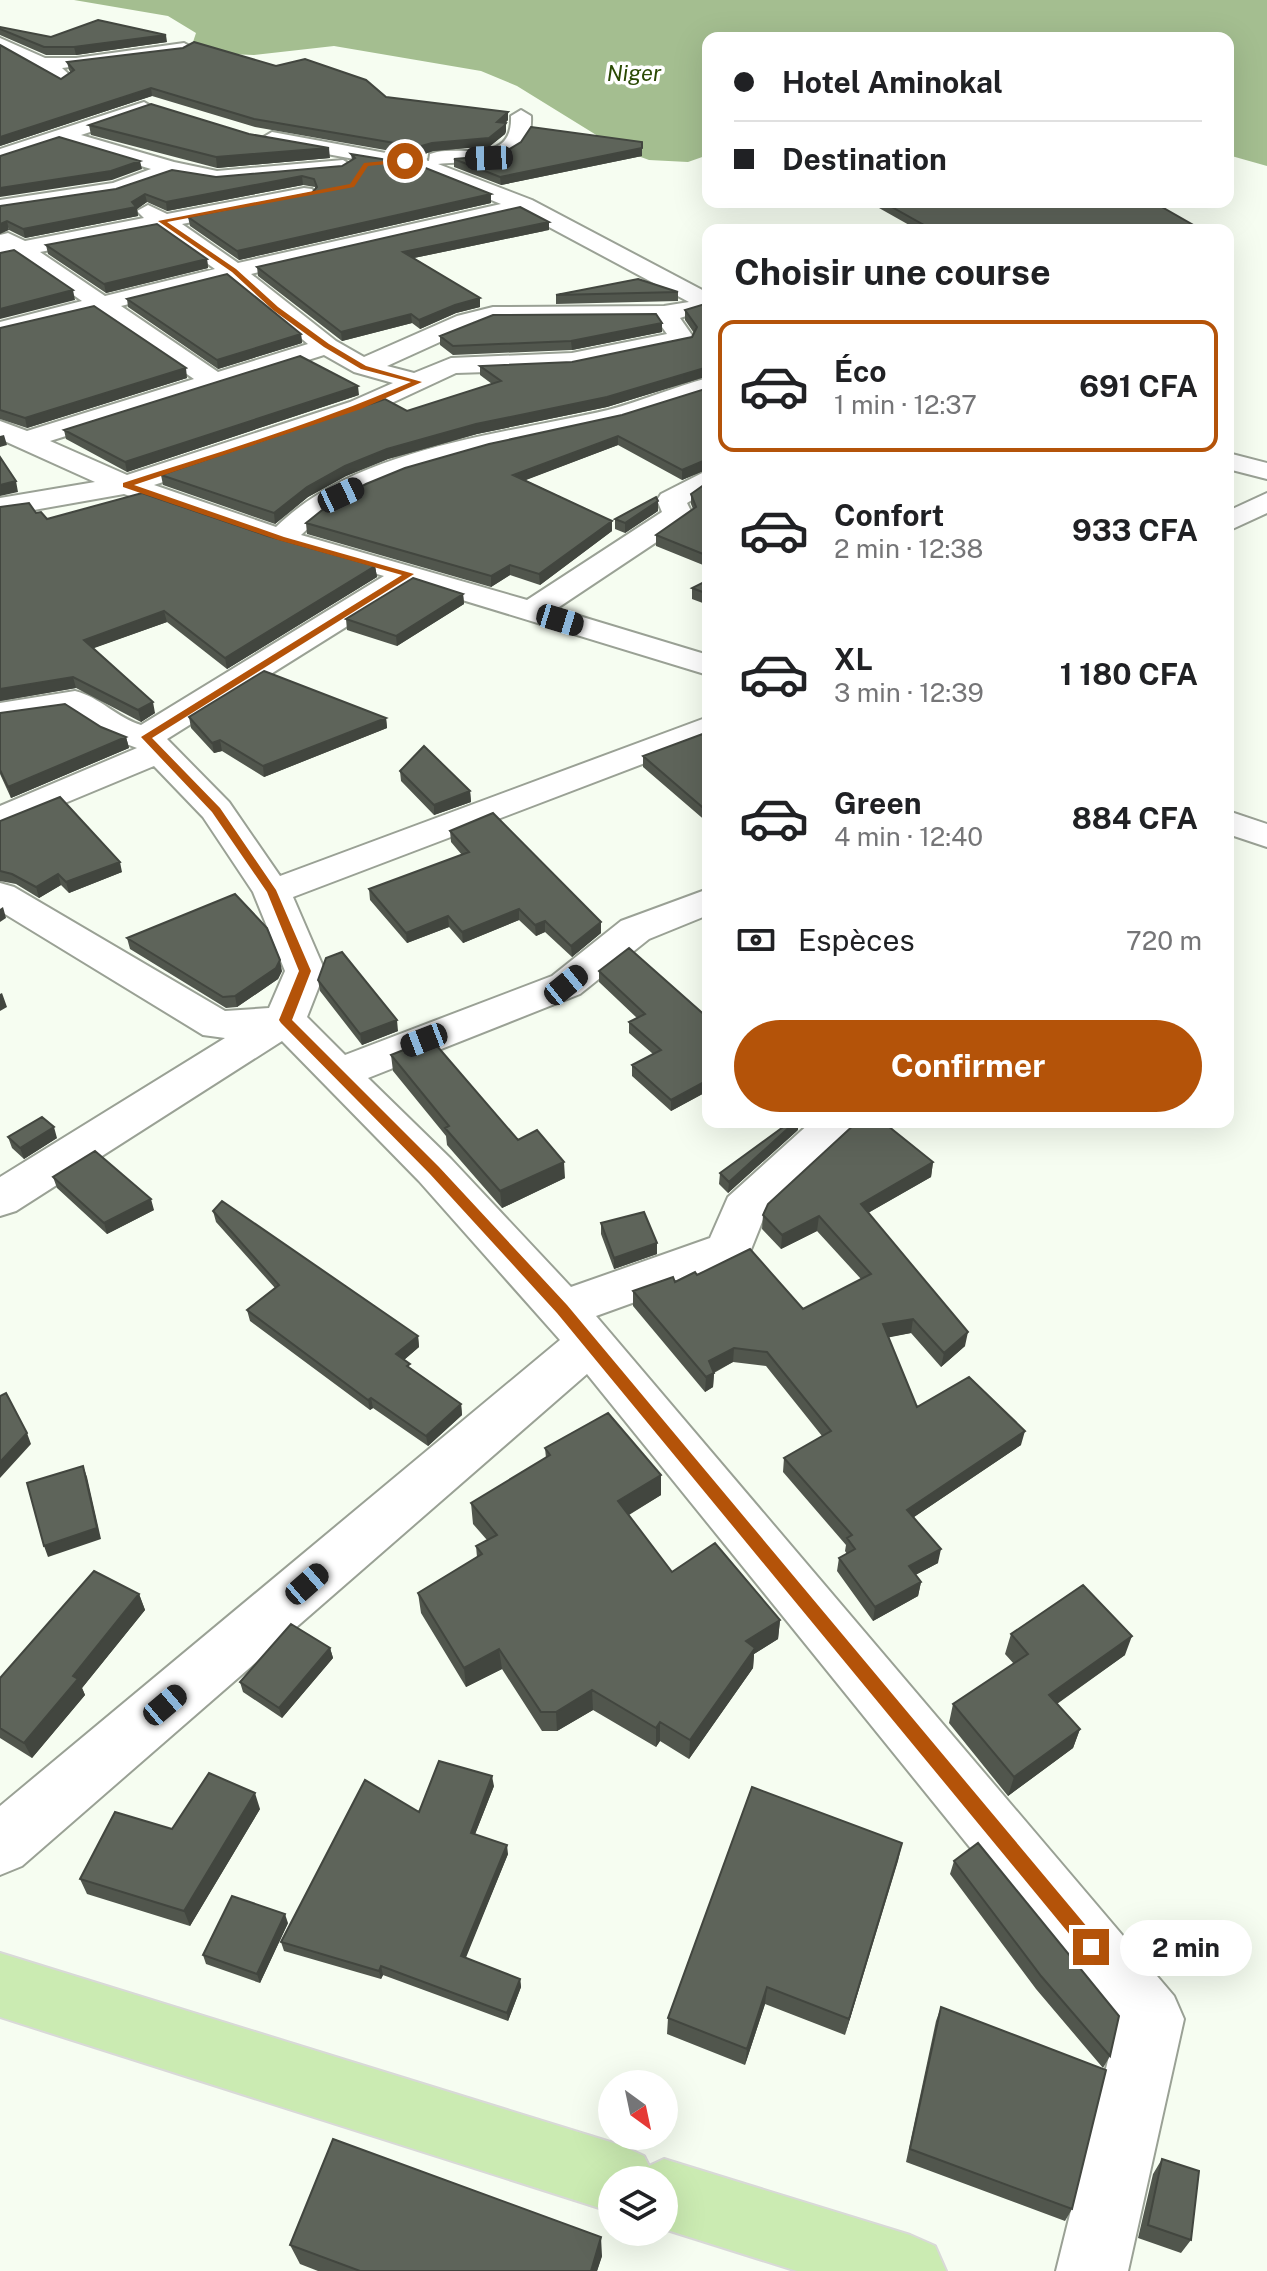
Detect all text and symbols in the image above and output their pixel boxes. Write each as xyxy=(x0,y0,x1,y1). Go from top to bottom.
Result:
water label: Niger xyxy=(607,60,662,86)
text: Hotel Aminokal xyxy=(782,64,1003,100)
text: Destination xyxy=(782,141,947,177)
route start xyxy=(387,143,423,179)
car xyxy=(465,145,513,171)
text: Choisir une course xyxy=(734,251,1051,293)
icon: car xyxy=(738,350,810,422)
text: Éco xyxy=(834,353,887,389)
text: 691 CFA xyxy=(1079,368,1198,404)
text: 1 min · 12:37 xyxy=(834,389,977,420)
car xyxy=(314,474,368,516)
icon: car xyxy=(738,494,810,566)
text: Confort xyxy=(834,497,944,533)
text: 933 CFA xyxy=(1072,512,1198,548)
text: 2 min · 12:38 xyxy=(834,533,983,564)
car xyxy=(534,602,586,638)
icon: car xyxy=(738,638,810,710)
text: XL xyxy=(834,641,873,677)
text: 1 180 CFA xyxy=(1060,656,1198,692)
text: 3 min · 12:39 xyxy=(834,677,984,708)
icon: car xyxy=(738,782,810,854)
text: Green xyxy=(834,785,921,821)
text: 884 CFA xyxy=(1072,800,1198,836)
text: 4 min · 12:40 xyxy=(834,821,983,852)
icon: cash xyxy=(734,918,778,962)
text: Espèces xyxy=(798,922,915,958)
text: 720 m xyxy=(1126,925,1202,956)
car xyxy=(540,961,592,1009)
car xyxy=(397,1020,451,1060)
button: Confirmer xyxy=(734,1020,1202,1112)
car xyxy=(281,1559,333,1609)
car xyxy=(139,1680,191,1730)
callout: 2 min xyxy=(1119,1919,1251,1975)
route end xyxy=(1073,1929,1109,1965)
text: 2 min xyxy=(1152,1932,1220,1963)
north arrow xyxy=(598,2070,678,2150)
map controls xyxy=(598,2070,678,2246)
button: layers xyxy=(598,2166,678,2246)

